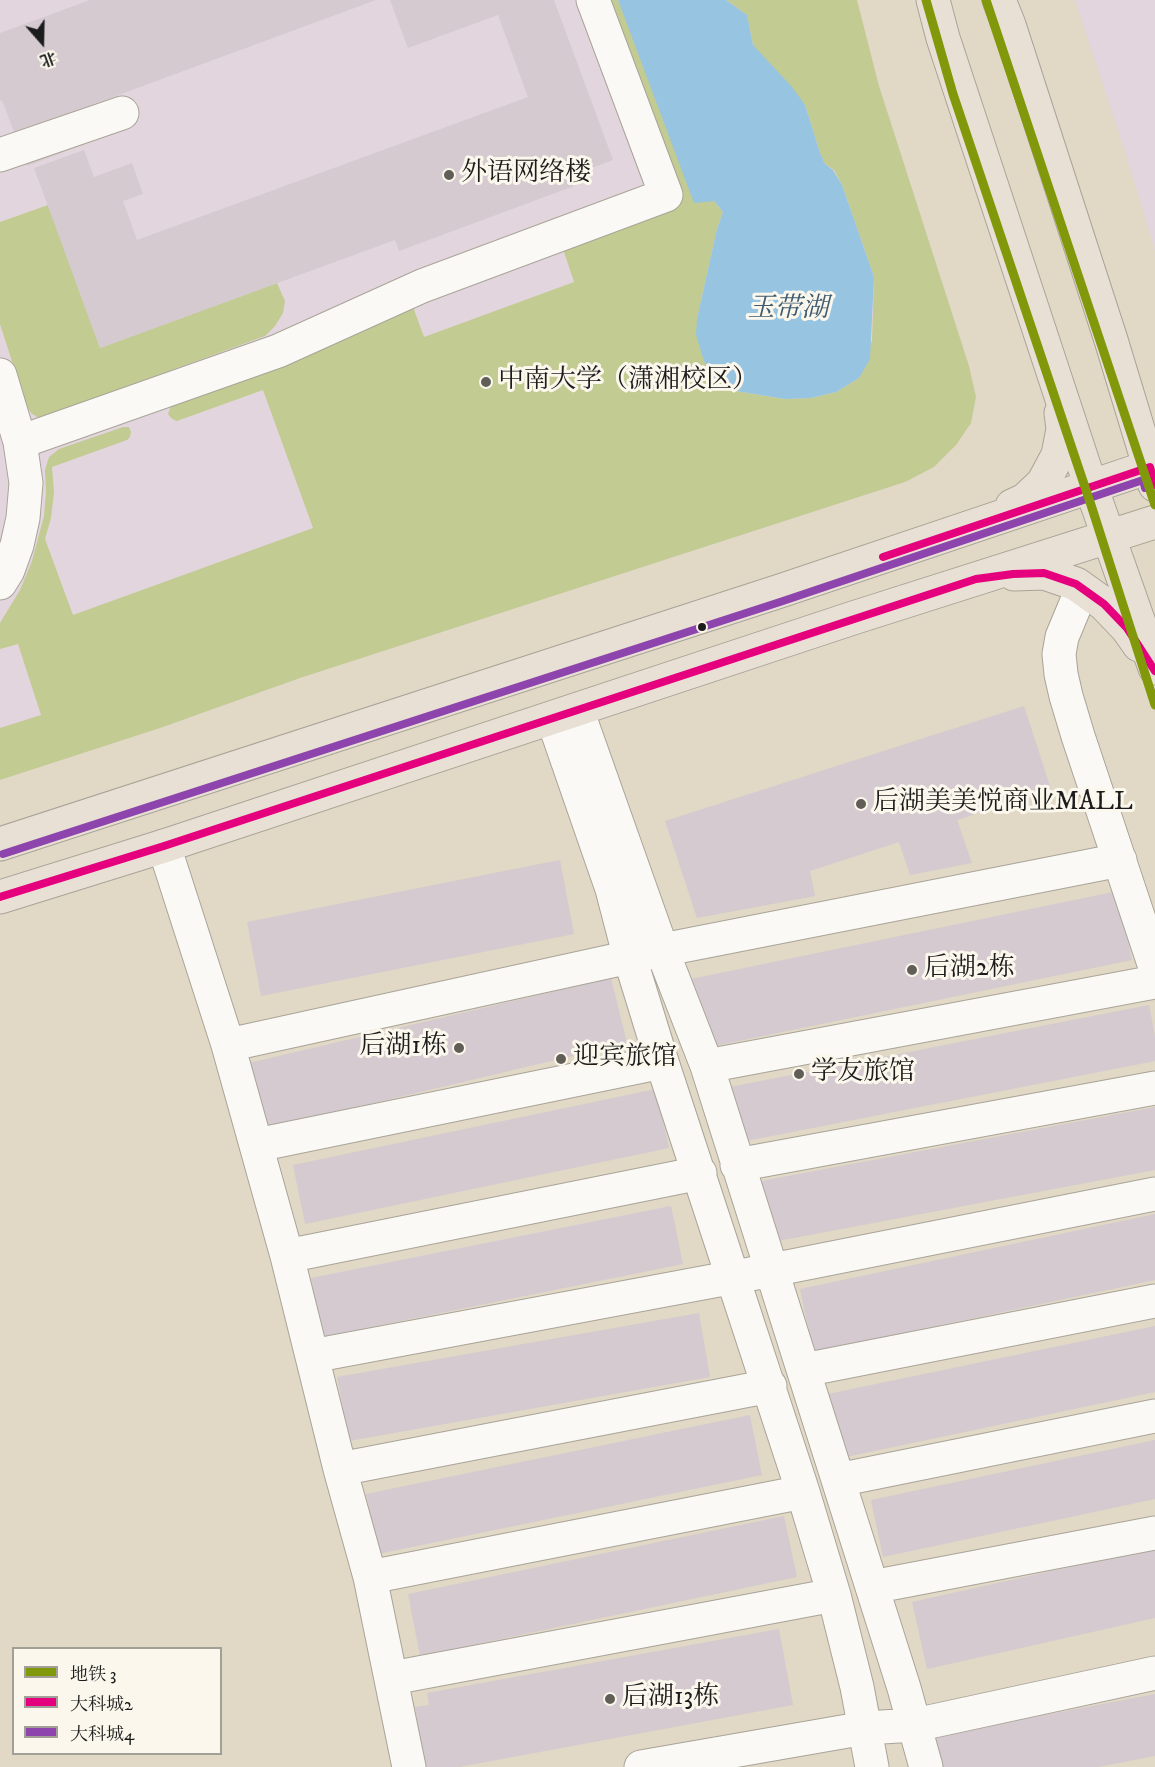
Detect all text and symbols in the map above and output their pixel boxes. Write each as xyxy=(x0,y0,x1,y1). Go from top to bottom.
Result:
north arrow xyxy=(12,12,72,72)
text: 北 xyxy=(37,47,59,71)
place label: 外语网络楼 xyxy=(461,159,591,191)
marker: 外语网络楼 xyxy=(442,168,456,182)
water label: 玉带湖 xyxy=(748,294,828,326)
place label: 中南大学（潇湘校区） xyxy=(498,366,758,398)
marker: 中南大学（潇湘校区） xyxy=(479,375,493,389)
unlabelled marker xyxy=(696,621,708,633)
place label: 后湖美美悦商业MALL xyxy=(873,788,1133,820)
marker: 后湖美美悦商业MALL xyxy=(854,797,868,811)
place label: 后湖2栋 xyxy=(924,954,1015,986)
marker: 后湖2栋 xyxy=(905,963,919,977)
place label: 后湖1栋 xyxy=(359,1032,447,1064)
marker: 后湖1栋 xyxy=(452,1041,466,1055)
place label: 迎宾旅馆 xyxy=(573,1043,677,1075)
marker: 迎宾旅馆 xyxy=(554,1052,568,1066)
place label: 学友旅馆 xyxy=(811,1058,915,1090)
marker: 学友旅馆 xyxy=(792,1067,806,1081)
legend xyxy=(12,1647,222,1755)
text: 地铁 3 xyxy=(70,1664,117,1686)
place label: 后湖13栋 xyxy=(622,1683,719,1715)
marker: 后湖13栋 xyxy=(603,1692,617,1706)
text: 大科城2 xyxy=(70,1694,133,1716)
text: 大科城4 xyxy=(70,1724,134,1746)

